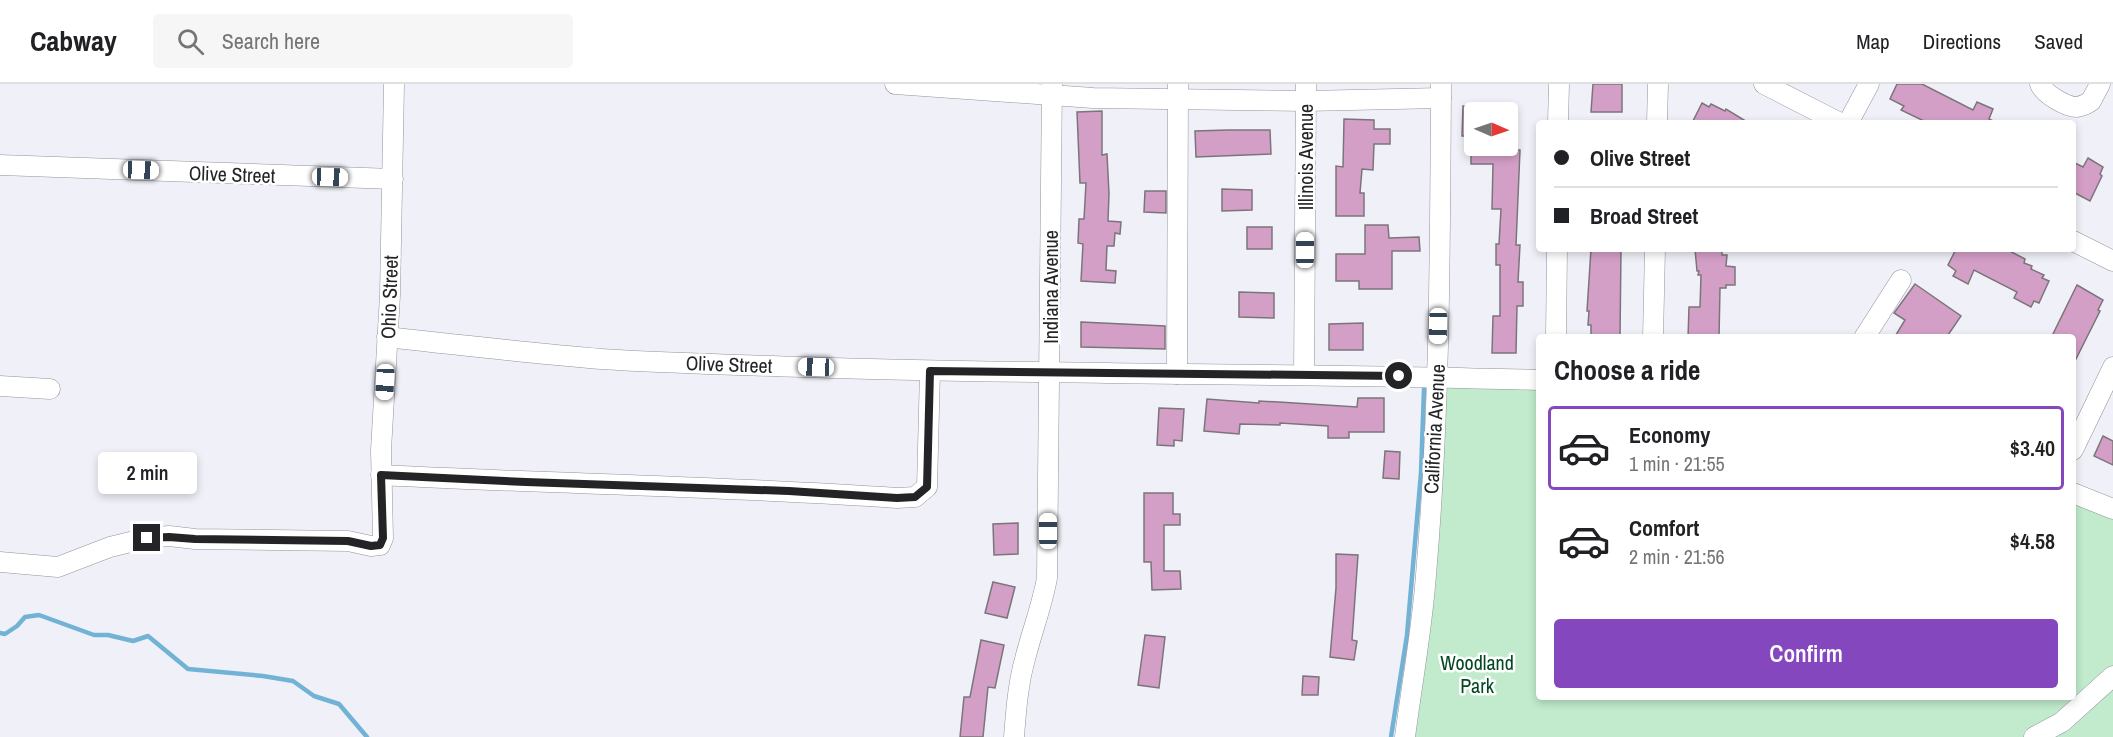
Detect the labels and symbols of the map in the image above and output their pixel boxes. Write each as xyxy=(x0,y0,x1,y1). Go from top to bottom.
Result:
north arrow xyxy=(1464,102,1518,156)
street label: Illinois Avenue xyxy=(1292,104,1319,210)
street label: Olive Street xyxy=(188,159,276,189)
car xyxy=(123,160,159,180)
car xyxy=(312,167,348,187)
street label: Indiana Avenue xyxy=(1037,230,1064,344)
car xyxy=(1296,232,1314,268)
street label: Ohio Street xyxy=(374,254,404,339)
car xyxy=(1429,308,1447,344)
street label: Olive Street xyxy=(685,349,773,379)
car xyxy=(798,357,834,377)
route start xyxy=(1385,362,1412,389)
street label: California Avenue xyxy=(1417,363,1451,495)
car xyxy=(375,364,395,400)
callout: 2 min xyxy=(98,451,196,493)
car xyxy=(1039,513,1057,549)
route end xyxy=(133,524,160,551)
park label: Woodland Park xyxy=(1440,649,1514,699)

